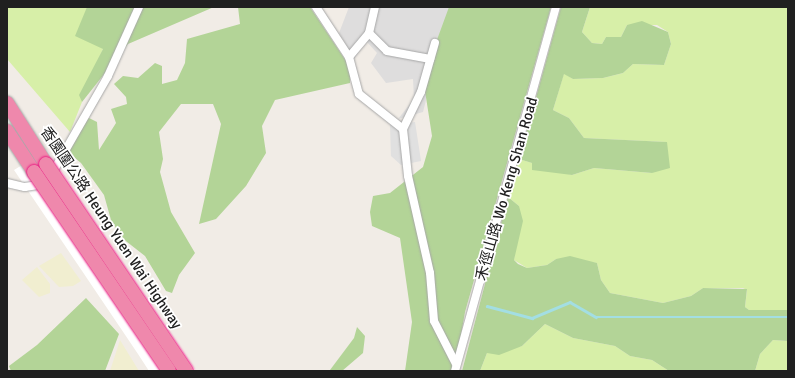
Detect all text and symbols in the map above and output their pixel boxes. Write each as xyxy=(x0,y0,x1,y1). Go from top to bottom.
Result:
street label: 禾徑山路 Wo Keng Shan Road xyxy=(472,95,542,283)
street label: 香園圍公路 Heung Yuen Wai Highway xyxy=(36,123,186,333)

